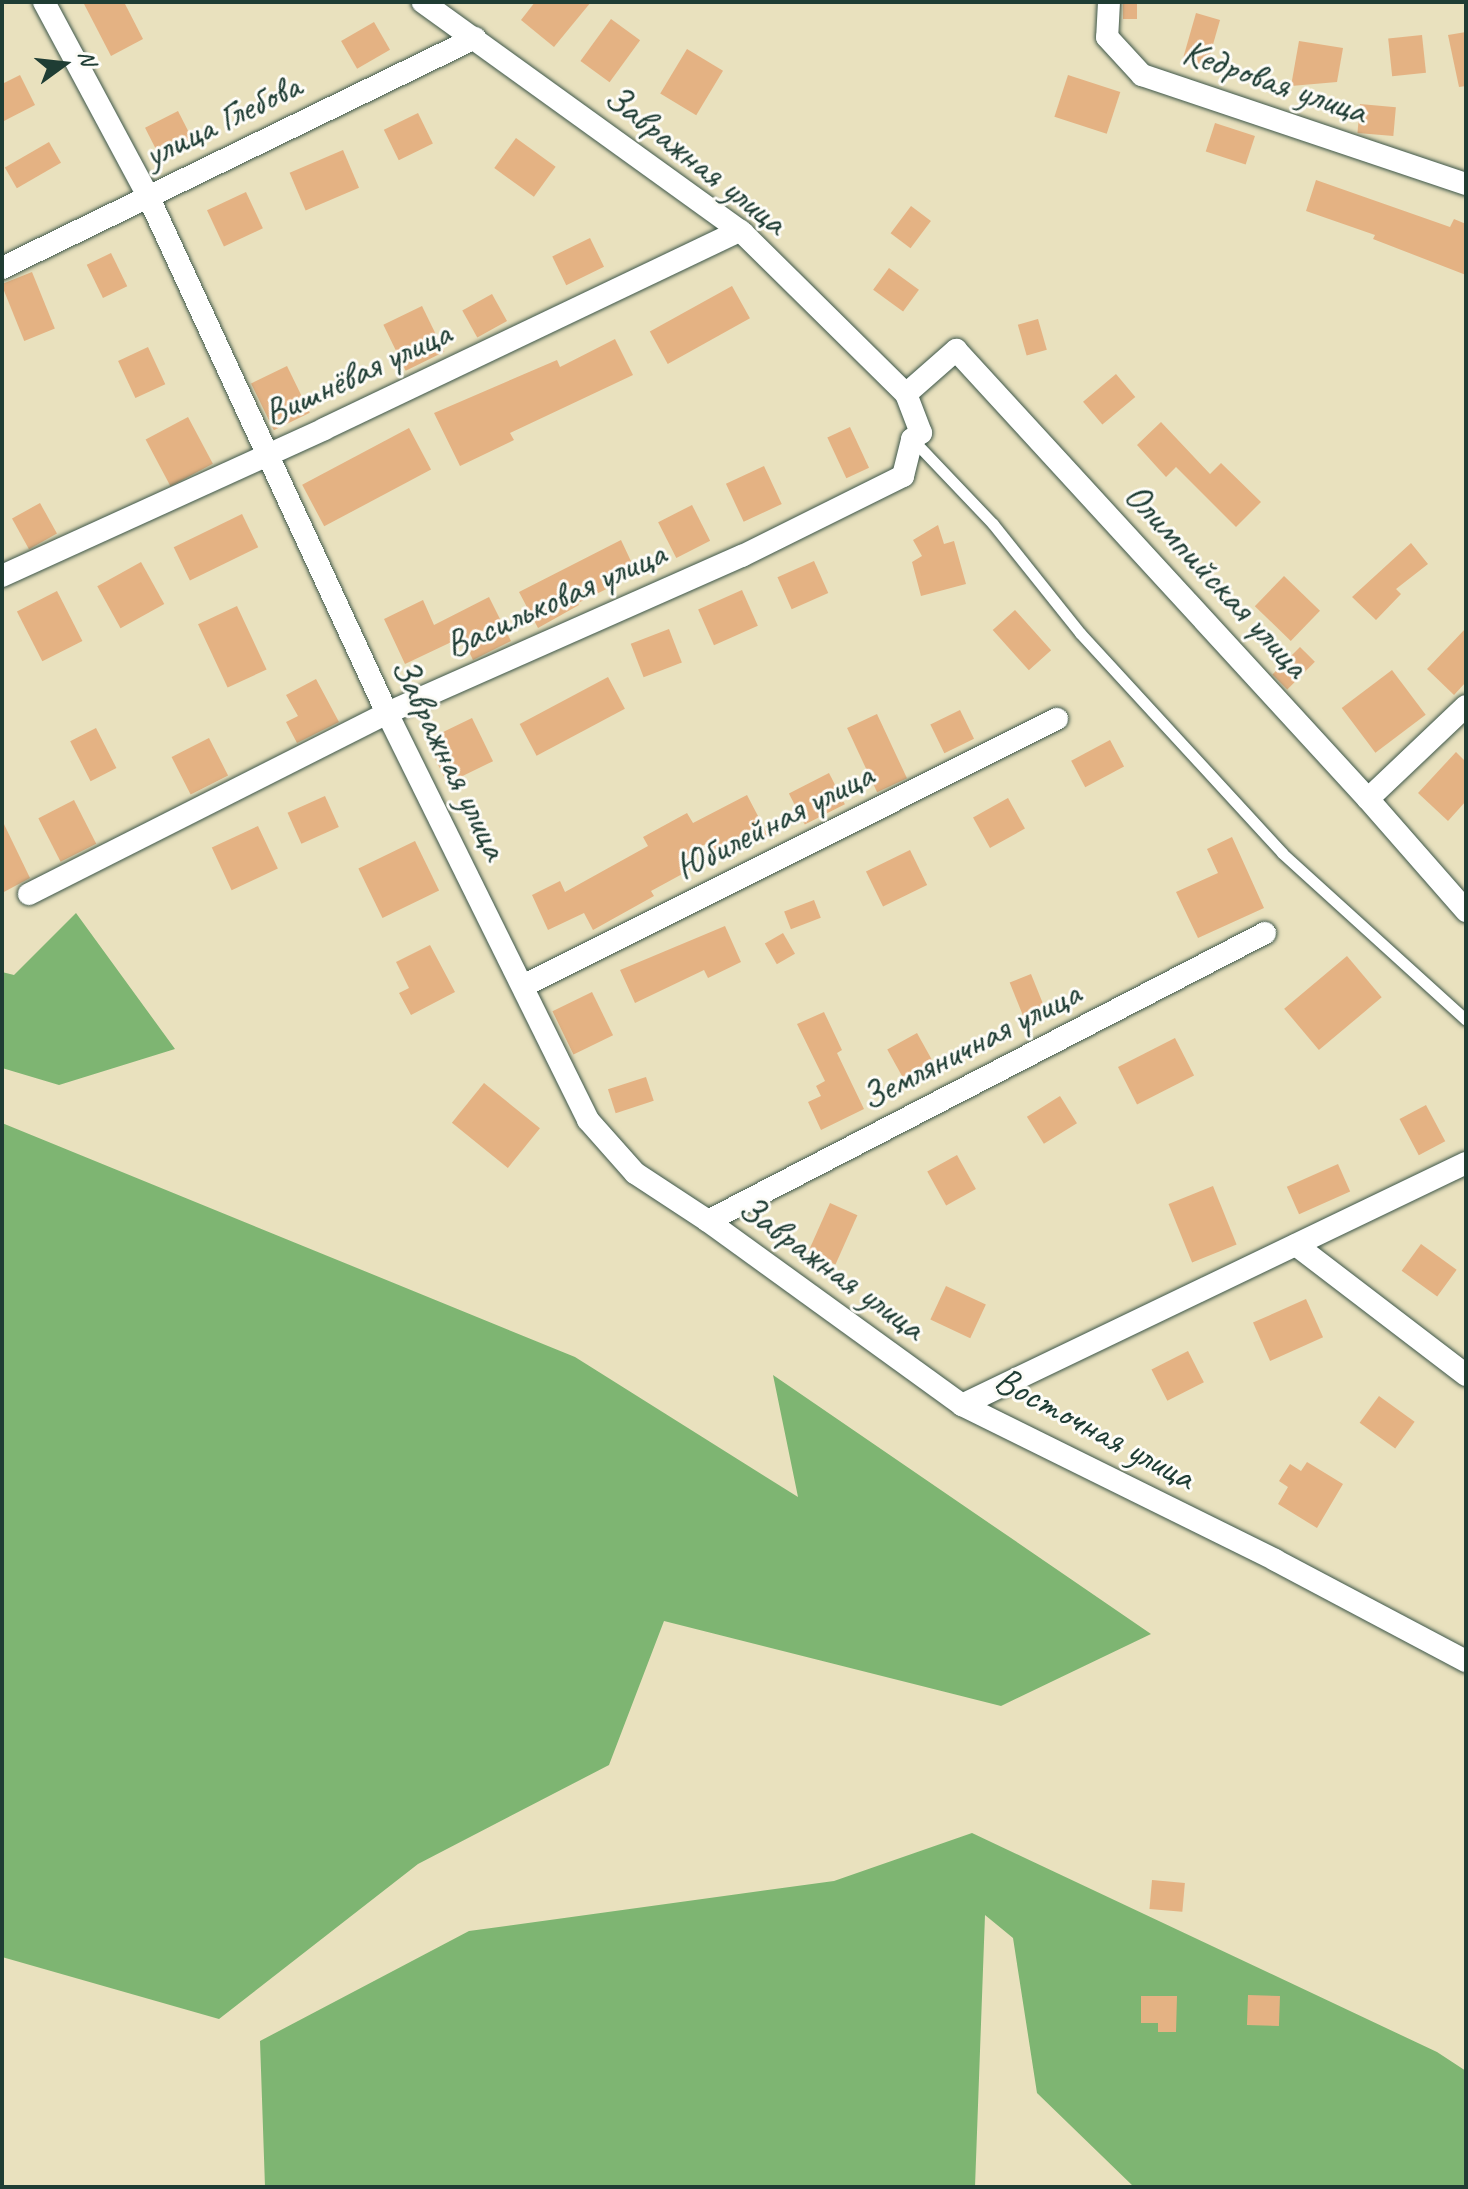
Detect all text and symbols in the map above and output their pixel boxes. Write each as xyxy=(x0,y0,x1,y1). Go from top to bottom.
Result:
north arrow xyxy=(24,24,104,104)
street label: Кедровая улица xyxy=(1176,28,1374,134)
text: N xyxy=(72,48,102,68)
street label: улица Глебова xyxy=(136,62,308,178)
street label: Завражная улица xyxy=(594,72,798,246)
street label: Вишнёвая улица xyxy=(254,309,460,437)
street label: Олимпийская улица xyxy=(1114,472,1320,688)
street label: Васильковая улица xyxy=(436,530,674,668)
street label: Завражная улица xyxy=(381,648,519,868)
street label: Юбилейная улица xyxy=(666,751,882,891)
street label: Земляничная улица xyxy=(851,969,1089,1121)
street label: Завражная улица xyxy=(728,1183,936,1351)
street label: Восточная улица xyxy=(986,1355,1204,1501)

